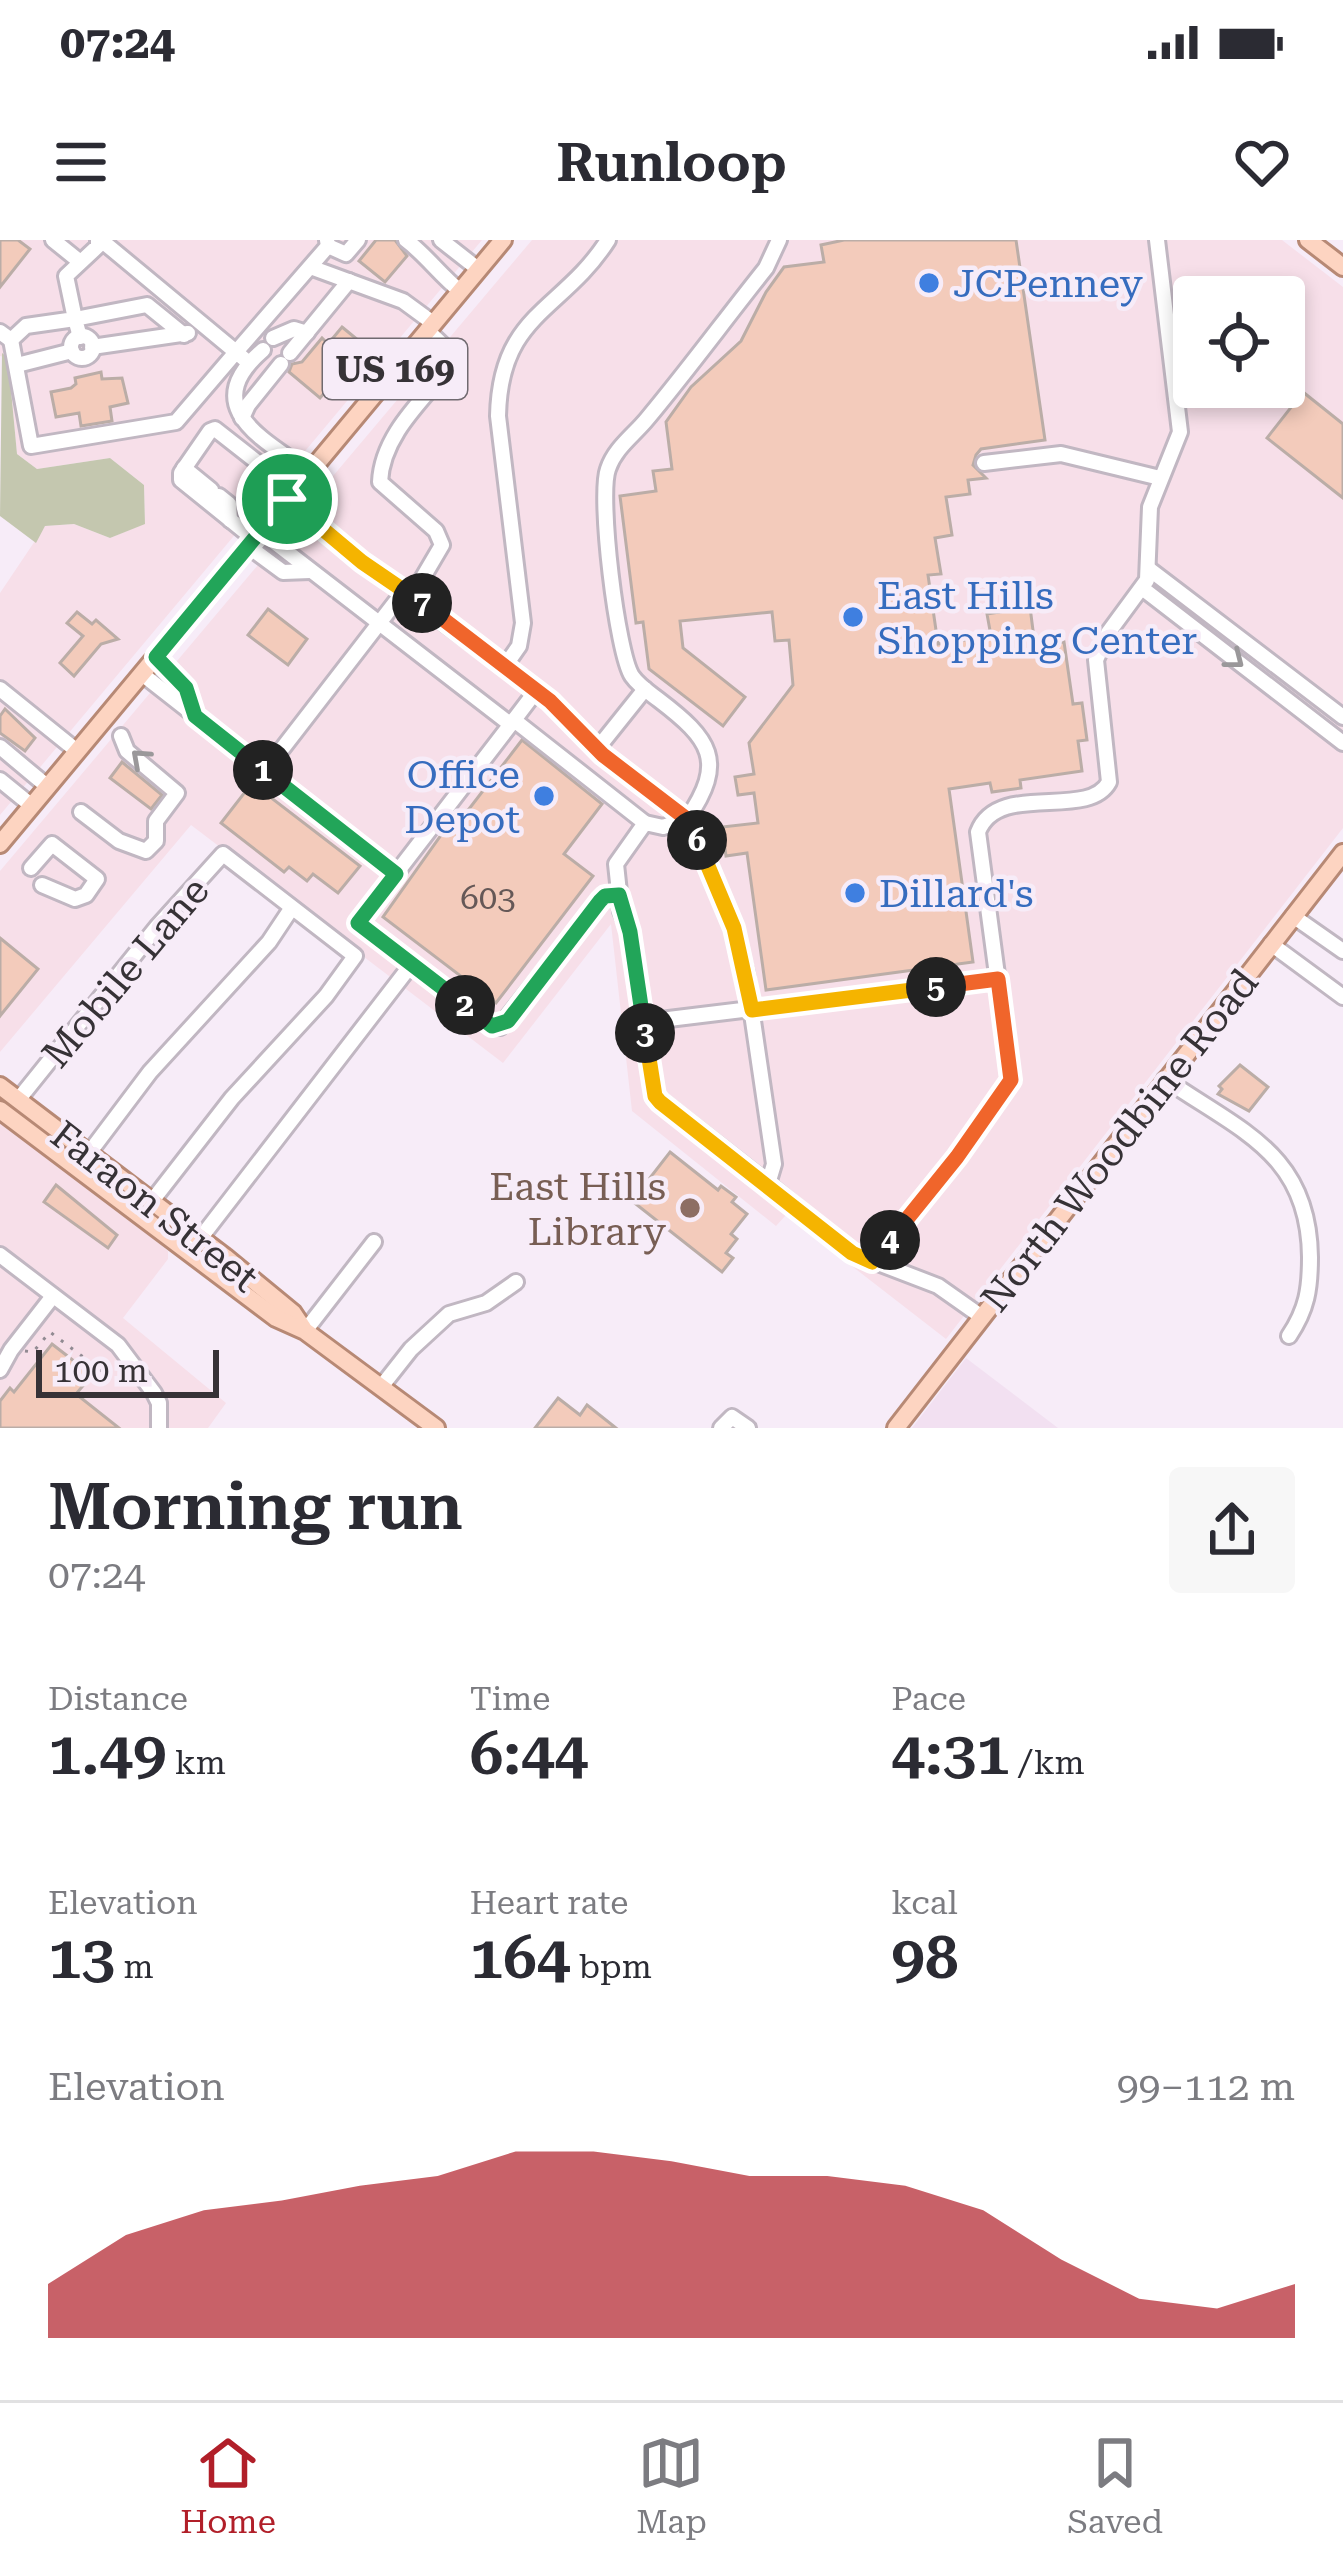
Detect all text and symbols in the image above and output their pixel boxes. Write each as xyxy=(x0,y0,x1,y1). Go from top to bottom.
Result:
text: 07:24 xyxy=(60,16,175,69)
icon: menu xyxy=(48,129,114,195)
icon: heart xyxy=(1229,129,1295,195)
text: Runloop xyxy=(556,131,787,194)
place label: JCPenney xyxy=(953,261,1143,307)
marker: JCPenney xyxy=(916,270,942,296)
map controls xyxy=(1173,276,1305,408)
button: locate xyxy=(1173,276,1305,408)
road number: US 169 xyxy=(323,339,467,399)
pin xyxy=(236,448,338,550)
icon: arrive xyxy=(254,466,320,532)
pin: 7 xyxy=(392,573,452,633)
place label: East Hills Shopping Center xyxy=(877,573,1197,664)
text: 7 xyxy=(413,583,431,622)
marker: East Hills Shopping Center xyxy=(840,604,866,630)
one-way arrow xyxy=(1221,645,1243,667)
pin: 1 xyxy=(233,740,293,800)
text: 1 xyxy=(254,750,272,789)
one-way arrow xyxy=(132,751,154,773)
place label: Office Depot xyxy=(404,752,520,843)
marker: Office Depot xyxy=(531,783,557,809)
pin: 6 xyxy=(667,810,727,870)
text: 6 xyxy=(688,820,706,859)
street label: Mobile Lane xyxy=(33,868,219,1077)
place label: Dillard's xyxy=(879,871,1034,917)
house number: 603 xyxy=(460,878,516,917)
marker: Dillard's xyxy=(842,880,868,906)
pin: 5 xyxy=(906,957,966,1017)
street label: North Woodbine Road xyxy=(972,960,1268,1321)
text: 5 xyxy=(927,967,945,1006)
pin: 2 xyxy=(435,975,495,1035)
text: 2 xyxy=(456,985,474,1024)
pin: 3 xyxy=(615,1003,675,1063)
text: 3 xyxy=(636,1013,654,1052)
street label: Faraon Street xyxy=(42,1112,267,1302)
place label: East Hills Library xyxy=(489,1164,666,1255)
marker: East Hills Library xyxy=(677,1195,703,1221)
pin: 4 xyxy=(860,1210,920,1270)
text: 4 xyxy=(881,1220,899,1259)
scale bar xyxy=(36,1344,219,1397)
text: 100 m xyxy=(54,1351,148,1390)
button: share xyxy=(1169,1467,1295,1593)
text: Morning run xyxy=(48,1468,463,1545)
text: 07:24 xyxy=(48,1552,145,1598)
text: Distance xyxy=(48,1679,188,1718)
text: Time xyxy=(470,1679,550,1718)
text: Pace xyxy=(891,1679,966,1718)
text: 1.49 xyxy=(48,1718,167,1789)
text: 6:44 xyxy=(470,1718,588,1789)
text: 4:31 xyxy=(891,1718,1010,1789)
text: km xyxy=(167,1743,226,1782)
text: /km xyxy=(1010,1743,1085,1782)
text: Elevation xyxy=(48,1883,198,1922)
text: Heart rate xyxy=(470,1883,628,1922)
text: kcal xyxy=(891,1883,958,1922)
text: 13 xyxy=(48,1922,115,1993)
text: 164 xyxy=(470,1922,570,1993)
text: 98 xyxy=(891,1922,959,1993)
text: m xyxy=(115,1947,154,1986)
text: bpm xyxy=(570,1947,652,1986)
text: Elevation xyxy=(48,2064,225,2110)
text: 99–112 m xyxy=(1117,2064,1295,2110)
tab: Home xyxy=(180,2430,276,2541)
tab: Map xyxy=(636,2430,707,2541)
tab: Saved xyxy=(1067,2430,1163,2541)

